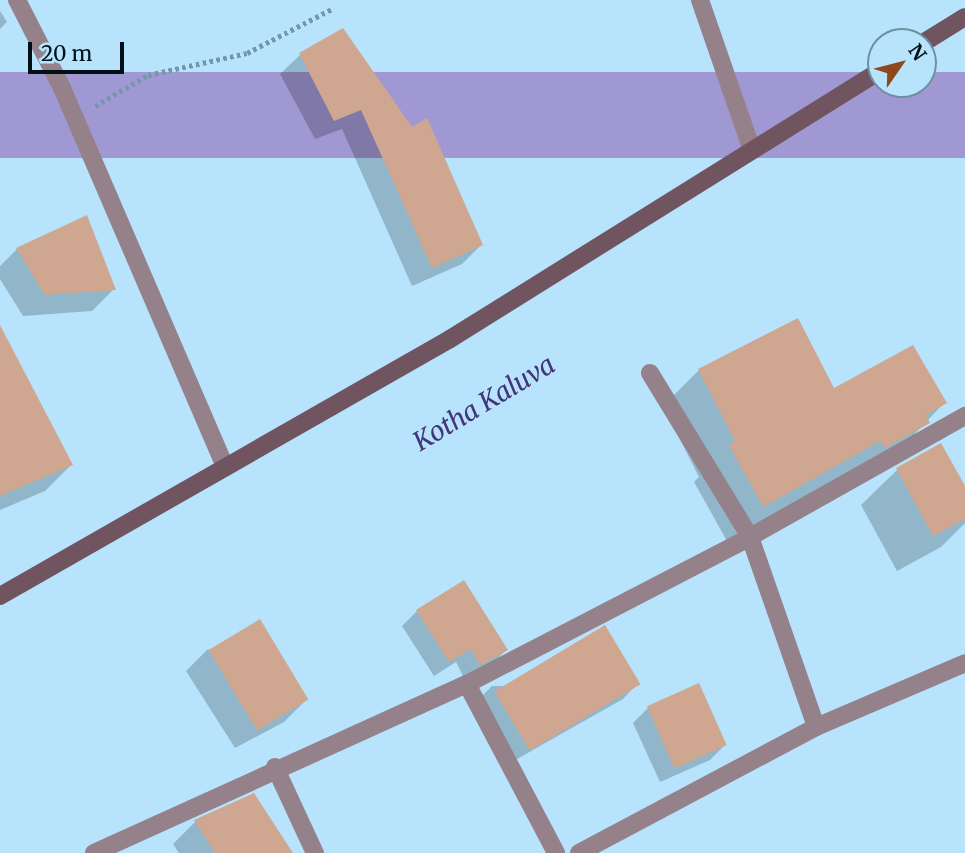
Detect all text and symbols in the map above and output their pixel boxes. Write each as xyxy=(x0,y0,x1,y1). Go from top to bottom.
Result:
scale bar xyxy=(32,28,128,72)
north arrow xyxy=(867,28,937,98)
text: N xyxy=(903,39,932,65)
text: 20 m xyxy=(41,40,92,67)
water label: Kotha Kaluva xyxy=(408,349,560,457)

